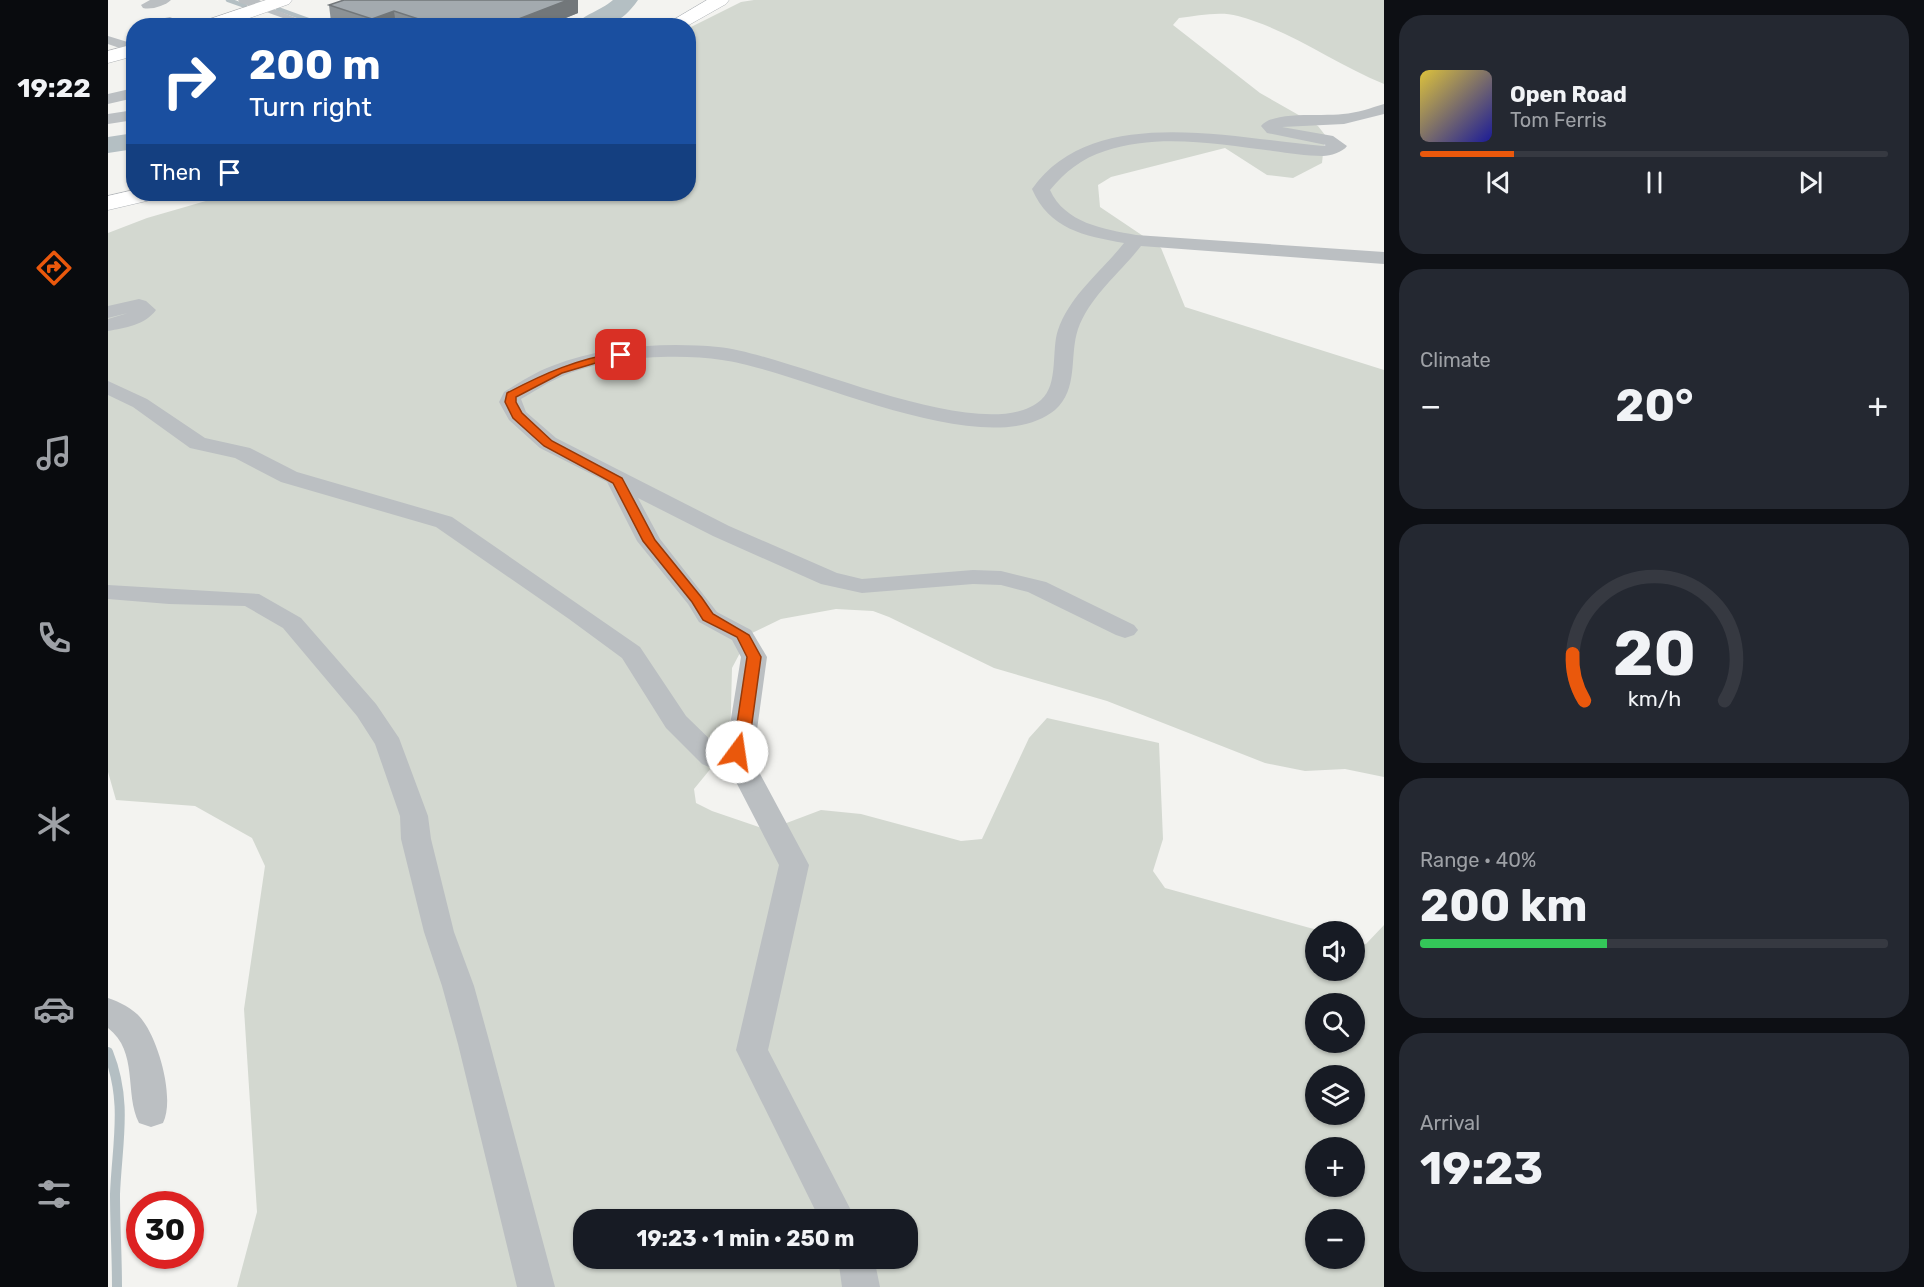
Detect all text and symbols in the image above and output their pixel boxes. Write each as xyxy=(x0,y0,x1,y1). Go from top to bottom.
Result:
text: 200 m xyxy=(249,40,381,90)
icon: right xyxy=(150,42,228,120)
text: 19:22 xyxy=(17,72,91,104)
text: Open Road xyxy=(1510,81,1627,108)
text: Turn right xyxy=(249,91,372,123)
text: Tom Ferris xyxy=(1510,108,1607,132)
icon: arrive xyxy=(213,156,246,189)
text: Then xyxy=(150,159,201,186)
icon: previous xyxy=(1482,166,1515,199)
icon: pause xyxy=(1638,166,1671,199)
icon: next xyxy=(1794,166,1827,199)
icon: directions xyxy=(33,247,75,289)
pin xyxy=(595,329,646,380)
icon: arrive xyxy=(604,338,637,371)
text: Climate xyxy=(1420,348,1491,372)
text: 20° xyxy=(1615,379,1694,432)
text: − xyxy=(1420,386,1441,425)
text: + xyxy=(1867,386,1888,425)
icon: music xyxy=(33,432,75,474)
icon: phone xyxy=(33,617,75,659)
text: 20 xyxy=(1613,617,1695,691)
text: km/h xyxy=(1627,686,1681,711)
position arrow xyxy=(705,720,769,784)
icon: climate xyxy=(33,803,75,845)
text: Range · 40% xyxy=(1420,848,1536,872)
text: 200 km xyxy=(1420,879,1588,932)
map controls xyxy=(1305,921,1365,1269)
button: sound xyxy=(1305,921,1365,981)
icon: car xyxy=(33,988,75,1030)
button: search xyxy=(1305,993,1365,1053)
button: layers xyxy=(1305,1065,1365,1125)
text: Arrival xyxy=(1420,1111,1480,1135)
button: + xyxy=(1305,1137,1365,1197)
text: 19:23 xyxy=(1420,1142,1543,1195)
icon: filters xyxy=(33,1173,75,1215)
speed limit sign: 30 xyxy=(126,1191,204,1269)
button: − xyxy=(1305,1209,1365,1269)
text: 19:23 · 1 min · 250 m xyxy=(636,1225,855,1252)

